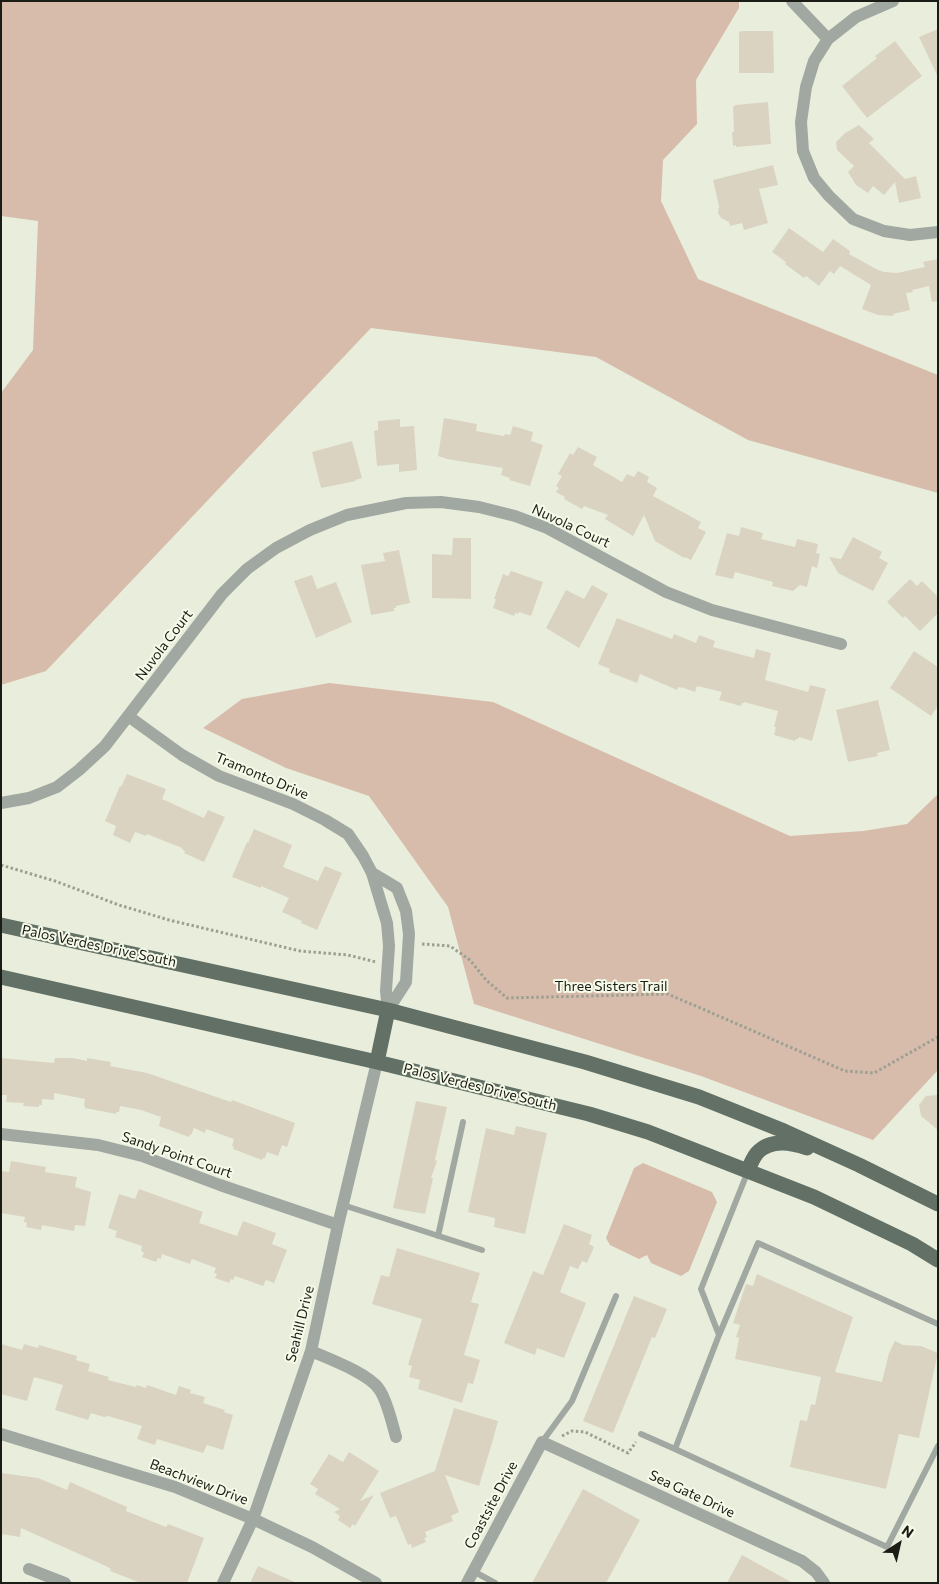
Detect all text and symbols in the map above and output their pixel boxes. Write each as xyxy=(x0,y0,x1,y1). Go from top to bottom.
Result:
street label: Nuvola Court xyxy=(529,501,613,551)
street label: Nuvola Court xyxy=(132,606,196,684)
street label: Tramonto Drive xyxy=(213,749,311,803)
street label: Palos Verdes Drive South xyxy=(20,921,178,971)
street label: Three Sisters Trail xyxy=(554,978,668,994)
street label: Palos Verdes Drive South xyxy=(402,1060,558,1114)
street label: Sandy Point Court xyxy=(120,1128,234,1182)
street label: Seahill Drive xyxy=(282,1284,318,1364)
street label: Beachview Drive xyxy=(147,1455,251,1509)
street label: Coastsite Drive xyxy=(461,1458,521,1552)
street label: Sea Gate Drive xyxy=(646,1467,738,1521)
north arrow xyxy=(874,1519,924,1569)
text: N xyxy=(899,1521,917,1541)

